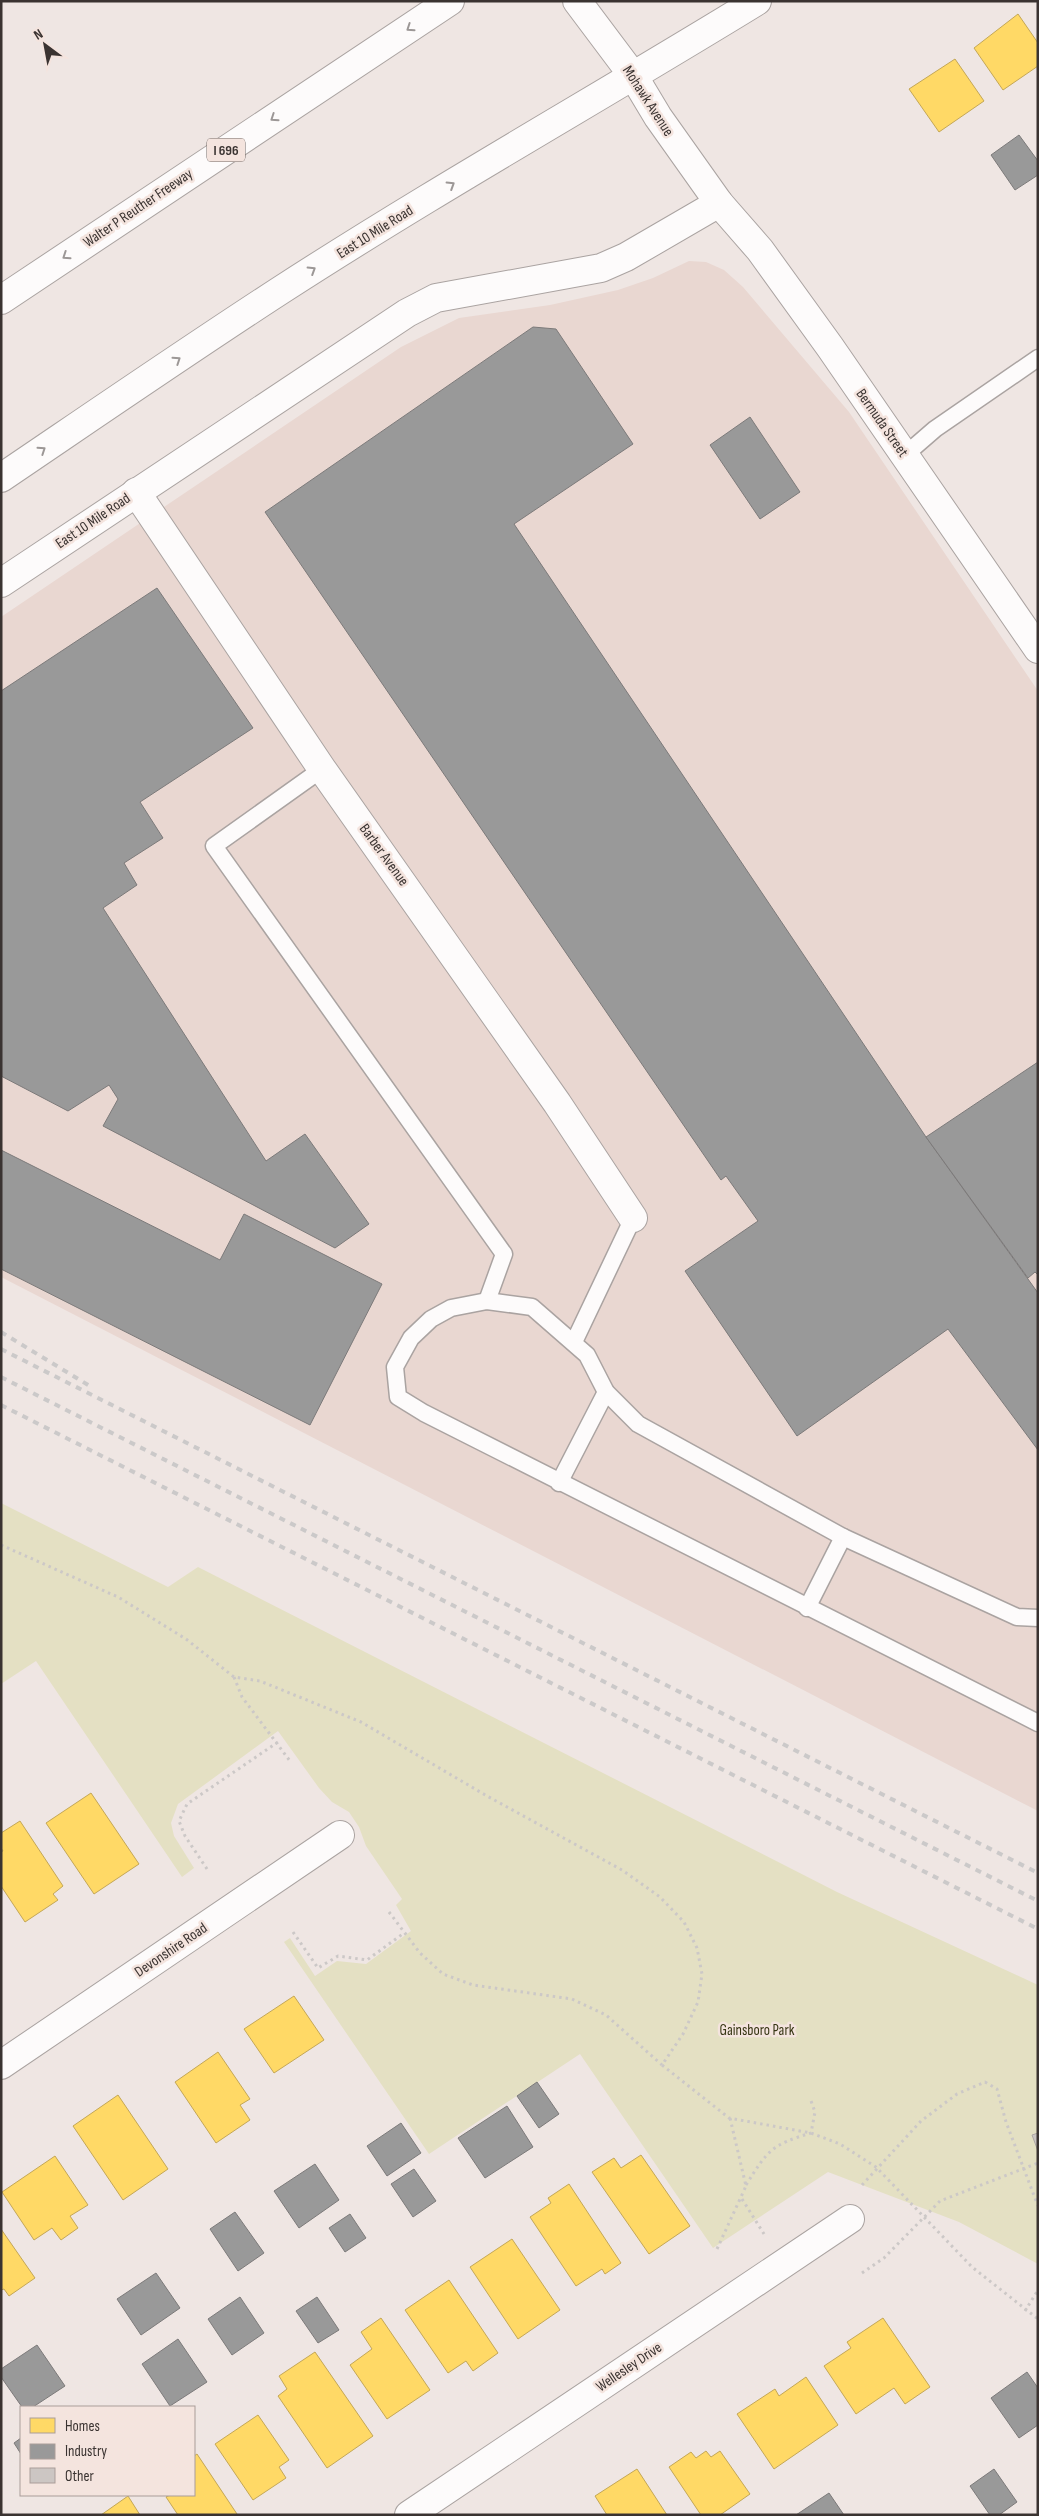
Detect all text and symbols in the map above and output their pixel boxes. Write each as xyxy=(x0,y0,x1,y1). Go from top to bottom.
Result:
north arrow xyxy=(20,20,70,70)
one-way arrow xyxy=(406,22,415,31)
text: N xyxy=(31,25,46,44)
street label: Mohawk Avenue xyxy=(618,62,678,140)
one-way arrow xyxy=(271,112,280,121)
road number: I 696 xyxy=(207,138,245,162)
street label: Walter P Reuther Freeway xyxy=(80,164,197,252)
one-way arrow xyxy=(445,182,454,191)
street label: East 10 Mile Road xyxy=(333,201,417,263)
one-way arrow xyxy=(62,250,71,260)
one-way arrow xyxy=(307,267,316,277)
one-way arrow xyxy=(171,357,180,366)
street label: Bermuda Street xyxy=(852,385,913,461)
one-way arrow xyxy=(36,447,45,456)
street label: East 10 Mile Road xyxy=(52,489,134,553)
street label: Barber Avenue xyxy=(355,820,413,890)
street label: Devonshire Road xyxy=(131,1919,211,1981)
park label: Gainsboro Park xyxy=(720,2021,795,2040)
street label: Wellesley Drive xyxy=(592,2338,666,2396)
legend xyxy=(20,2406,195,2496)
text: Homes xyxy=(65,2417,100,2436)
text: Industry xyxy=(65,2442,107,2461)
text: Other xyxy=(65,2467,94,2486)

